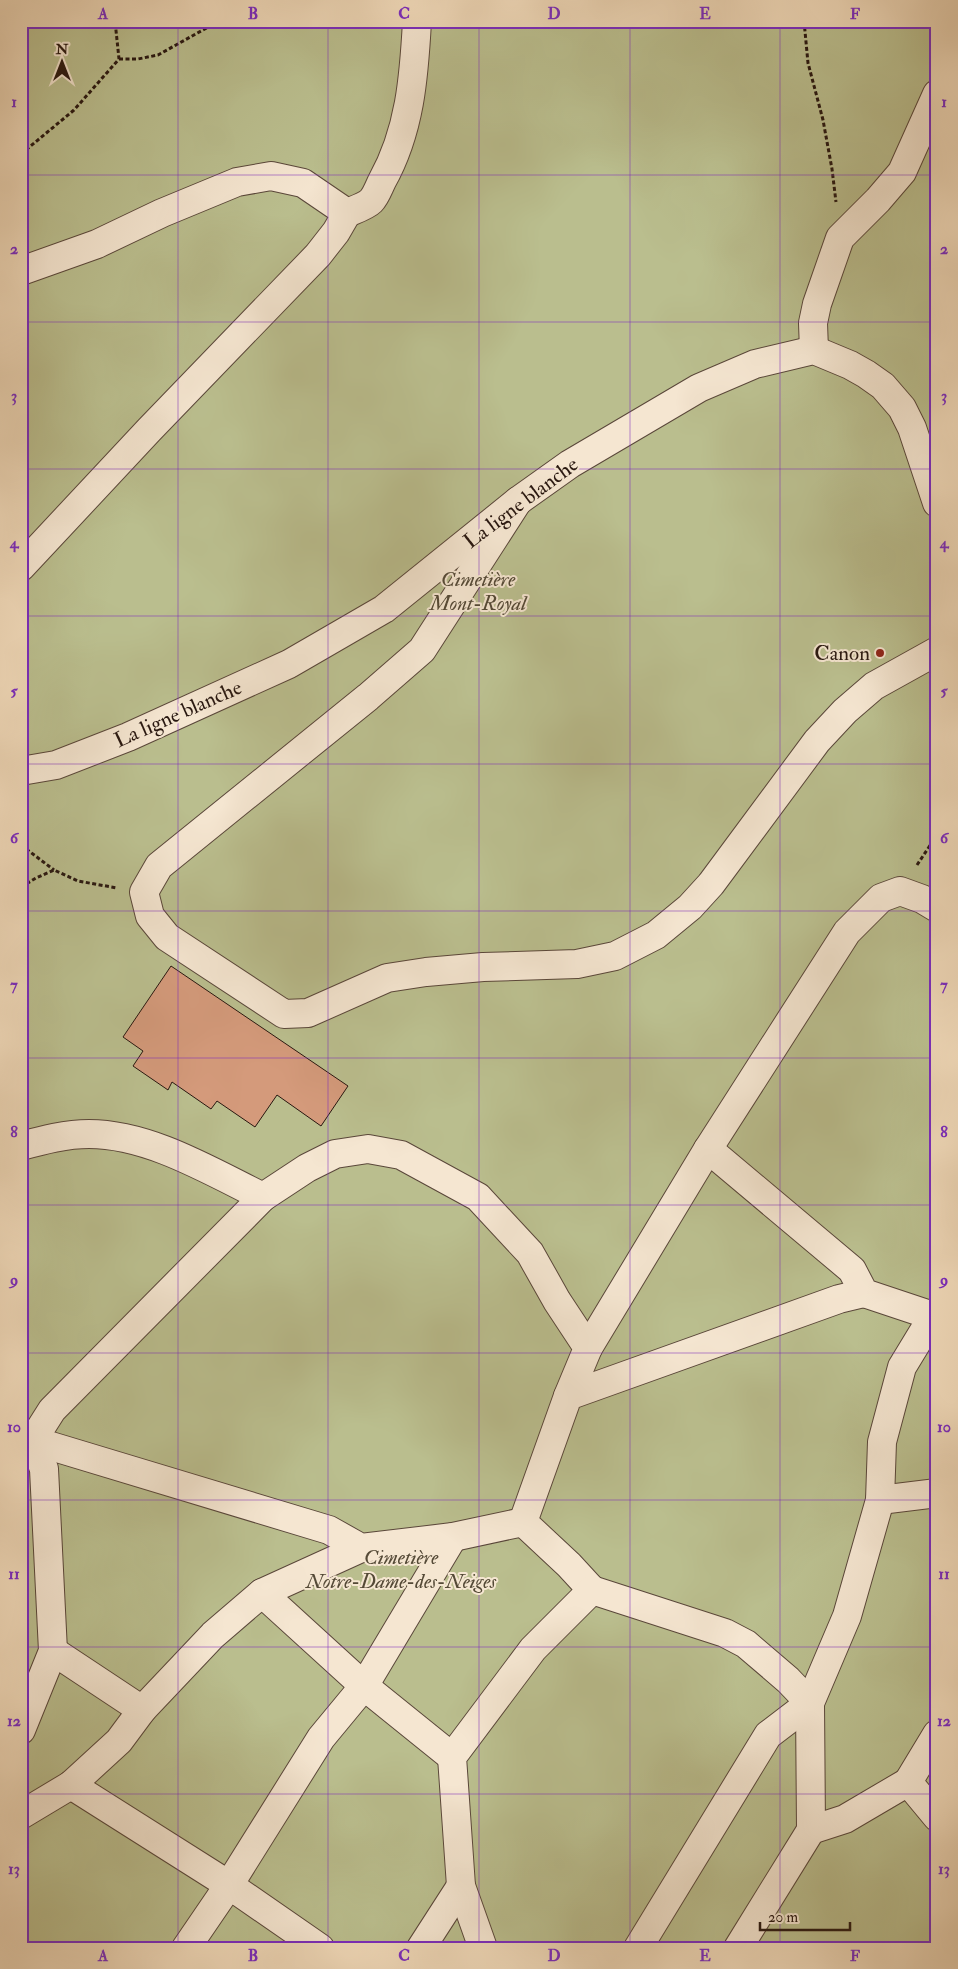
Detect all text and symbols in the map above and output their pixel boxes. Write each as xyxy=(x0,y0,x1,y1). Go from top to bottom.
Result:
text: A xyxy=(97,4,109,24)
text: B xyxy=(248,4,258,24)
text: C xyxy=(398,4,410,24)
text: D xyxy=(547,4,561,24)
text: E xyxy=(699,4,711,24)
text: F xyxy=(850,4,860,24)
north arrow xyxy=(38,38,88,88)
text: N xyxy=(55,41,69,58)
text: 1 xyxy=(11,92,17,112)
text: 1 xyxy=(941,92,947,112)
text: 2 xyxy=(10,239,18,259)
text: 2 xyxy=(940,239,948,259)
text: 3 xyxy=(11,386,17,406)
text: 3 xyxy=(941,386,947,406)
street label: La ligne blanche xyxy=(458,451,584,555)
text: 4 xyxy=(9,533,20,553)
text: 4 xyxy=(939,533,950,553)
park label: Cimetière Mont-Royal xyxy=(428,566,528,617)
place label: Canon xyxy=(814,640,870,667)
marker: Canon xyxy=(874,647,886,659)
street label: La ligne blanche xyxy=(110,674,246,754)
text: 5 xyxy=(10,681,18,701)
text: 5 xyxy=(940,681,948,701)
text: 6 xyxy=(10,828,20,848)
text: 6 xyxy=(940,828,950,848)
text: 7 xyxy=(10,975,18,995)
text: 7 xyxy=(940,975,948,995)
text: 8 xyxy=(10,1122,18,1142)
text: 8 xyxy=(940,1122,948,1142)
text: 9 xyxy=(8,1270,18,1290)
text: 9 xyxy=(938,1270,948,1290)
text: 10 xyxy=(7,1417,21,1437)
text: 10 xyxy=(937,1417,951,1437)
park label: Cimetière Notre-Dame-des-Neiges xyxy=(305,1544,497,1595)
text: 11 xyxy=(8,1564,20,1584)
text: 11 xyxy=(938,1564,950,1584)
text: 12 xyxy=(7,1711,21,1731)
text: 12 xyxy=(937,1711,951,1731)
text: 13 xyxy=(8,1859,20,1879)
text: 13 xyxy=(938,1859,950,1879)
scale bar xyxy=(760,1899,850,1931)
text: 20 m xyxy=(768,1908,798,1927)
text: A xyxy=(97,1946,109,1966)
text: B xyxy=(248,1946,258,1966)
text: C xyxy=(398,1946,410,1966)
text: D xyxy=(547,1946,561,1966)
text: E xyxy=(699,1946,711,1966)
text: F xyxy=(850,1946,860,1966)

